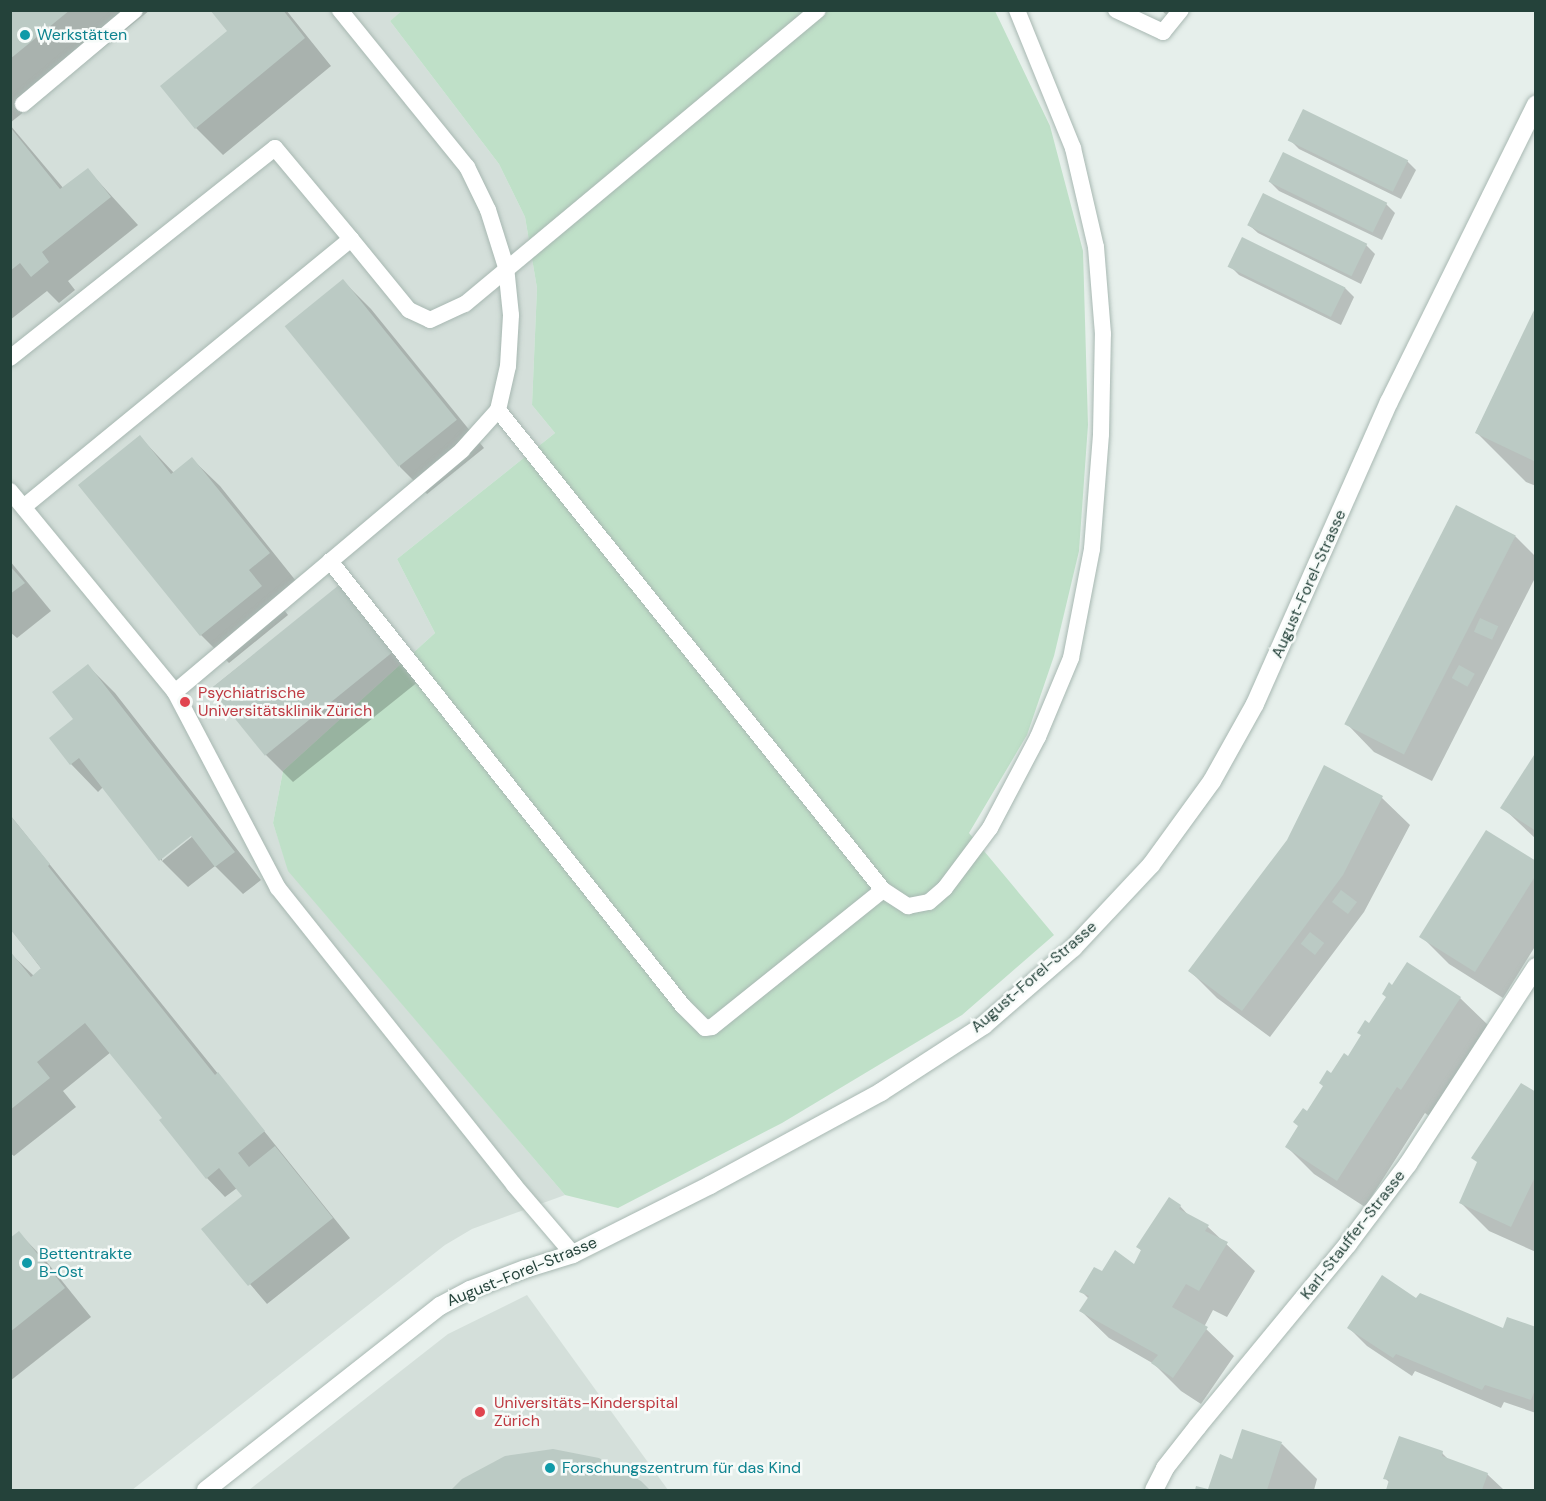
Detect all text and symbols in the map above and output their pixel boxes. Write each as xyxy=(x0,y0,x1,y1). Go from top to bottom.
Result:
place label: Werkstätten xyxy=(37,25,127,45)
marker: Werkstätten xyxy=(18,28,32,42)
street label: August-Forel-Strasse xyxy=(1268,507,1350,661)
place label: Psychiatrische Universitätsklinik Zürich xyxy=(198,683,372,721)
marker: Psychiatrische Universitätsklinik Zürich xyxy=(176,693,194,711)
street label: August-Forel-Strasse xyxy=(967,917,1101,1037)
street label: Karl-Stauffer-Strasse xyxy=(1297,1167,1409,1303)
street label: August-Forel-Strasse xyxy=(444,1233,600,1311)
place label: Bettentrakte B-Ost xyxy=(39,1244,132,1282)
marker: Bettentrakte B-Ost xyxy=(20,1256,34,1270)
place label: Universitäts-Kinderspital Zürich xyxy=(494,1393,678,1431)
marker: Universitäts-Kinderspital Zürich xyxy=(471,1403,489,1421)
place label: Forschungszentrum für das Kind xyxy=(562,1458,801,1478)
marker: Forschungszentrum für das Kind xyxy=(543,1461,557,1475)

